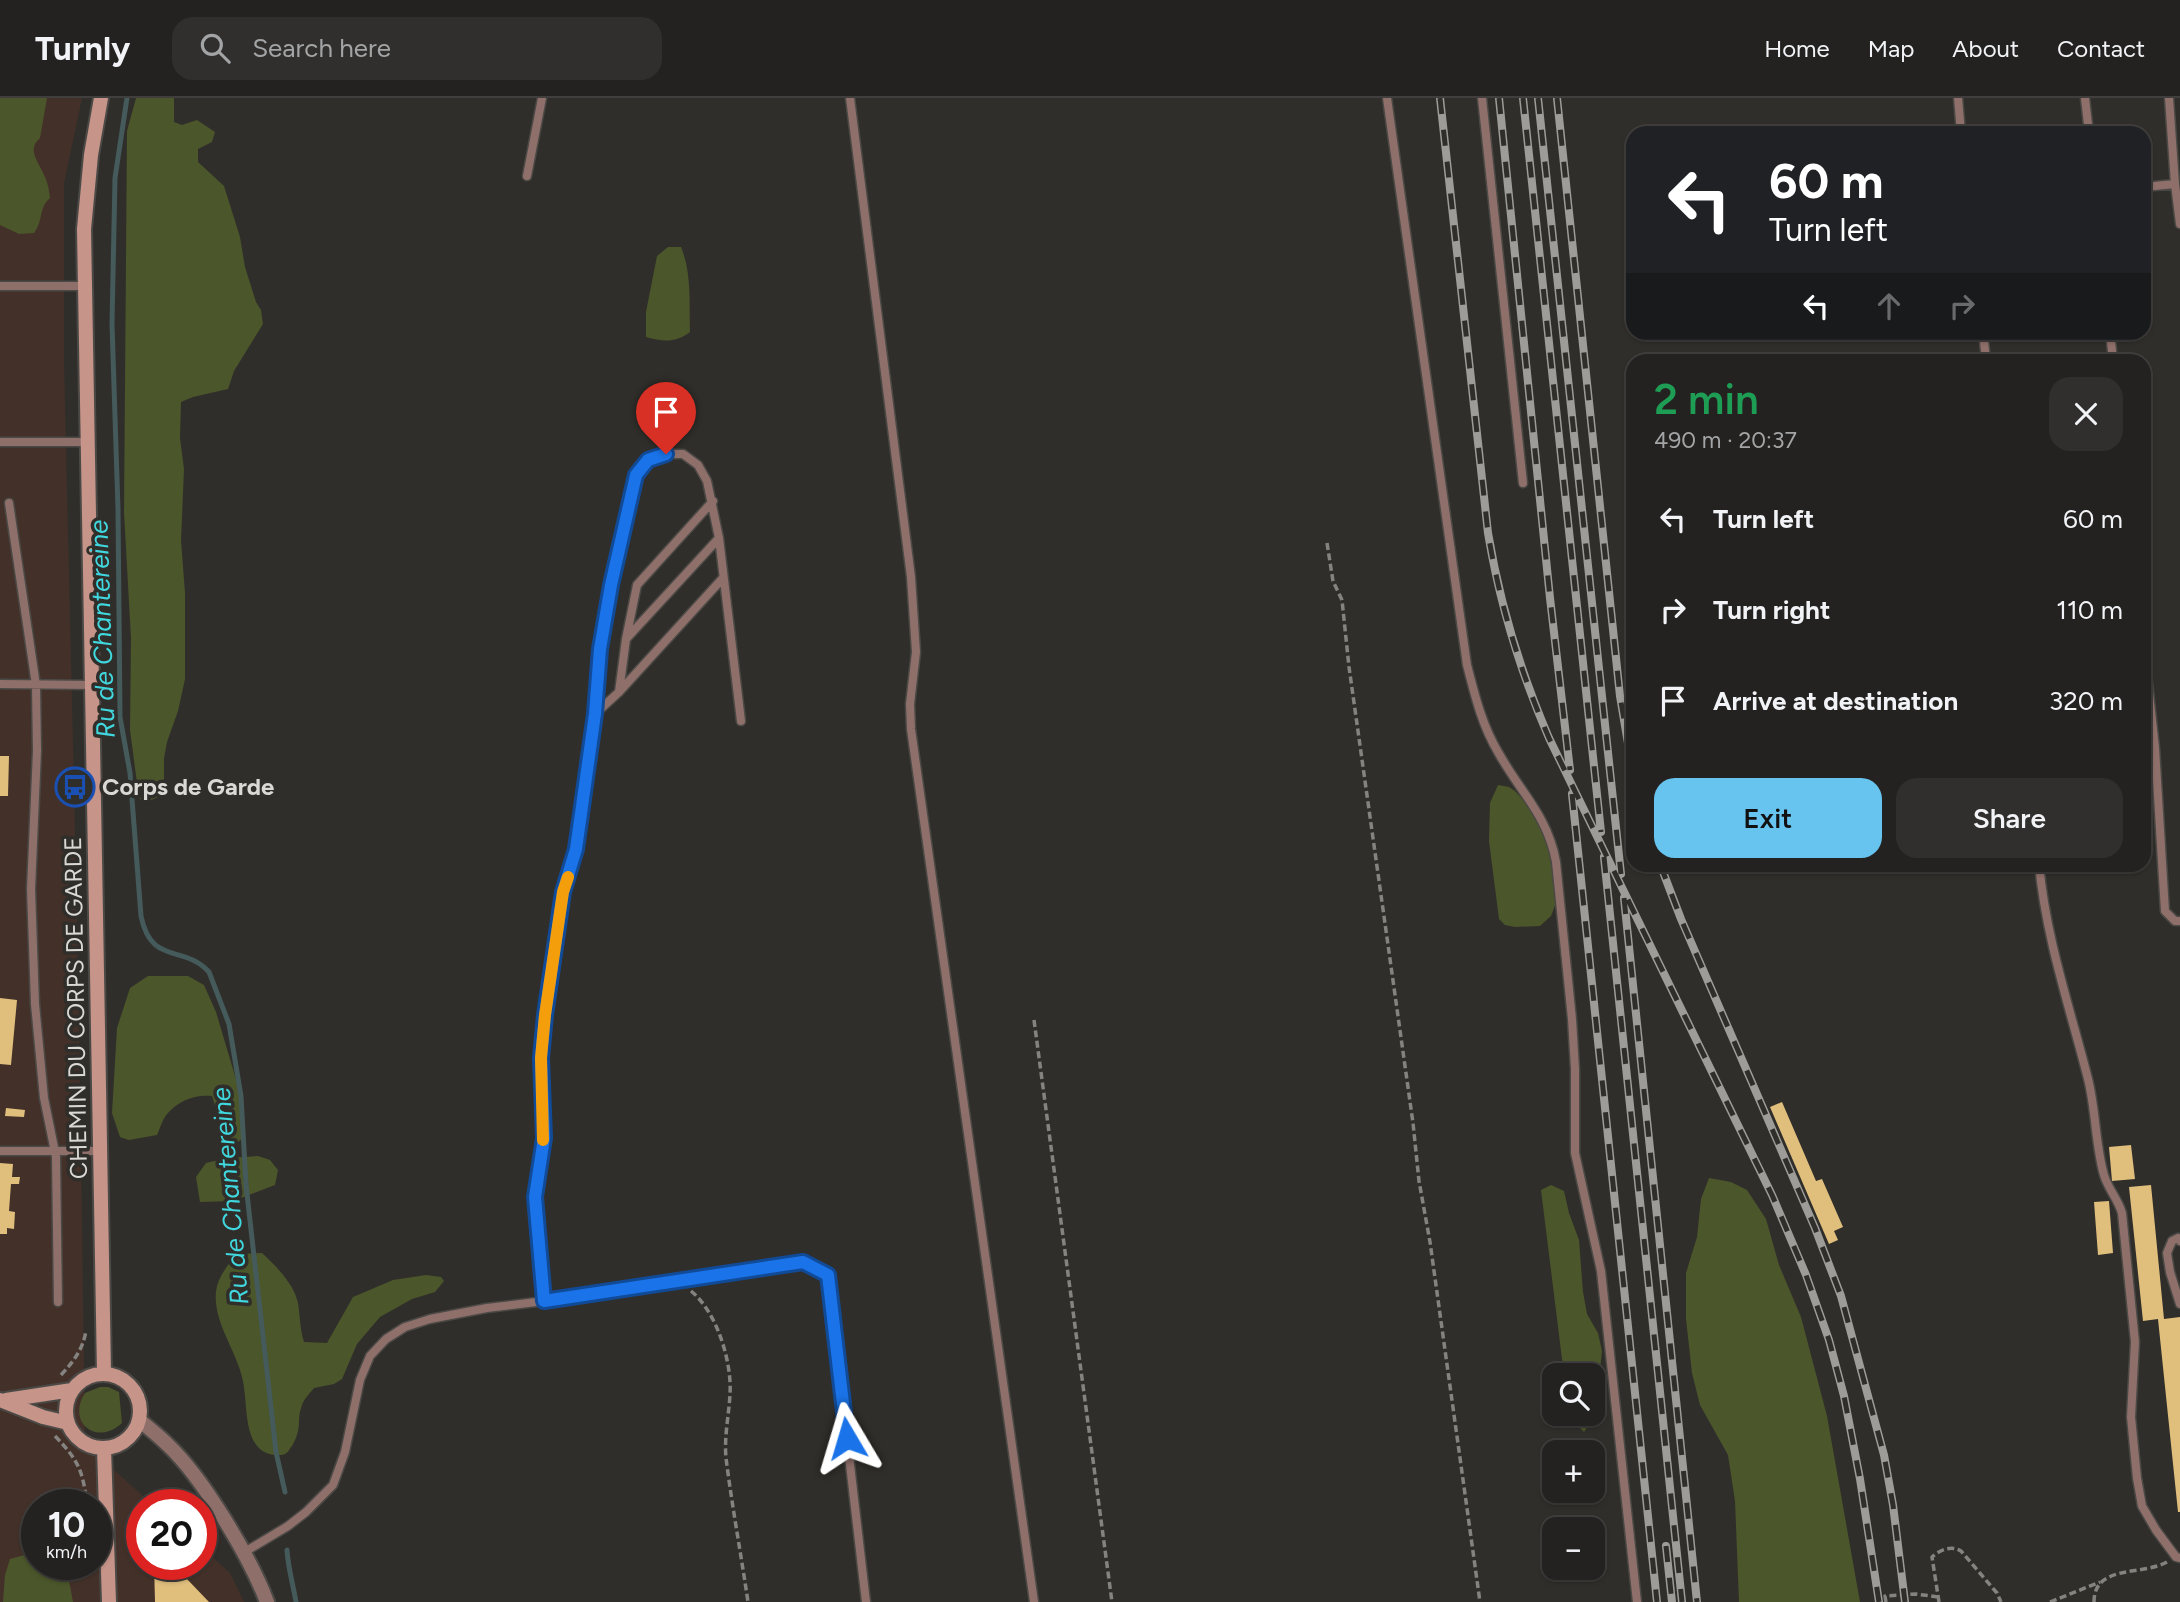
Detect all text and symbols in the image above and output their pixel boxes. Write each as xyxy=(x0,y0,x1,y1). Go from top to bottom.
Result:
search box xyxy=(172,17,662,80)
text: Turnly xyxy=(35,29,130,68)
icon: search xyxy=(196,29,234,67)
text: Search here xyxy=(252,32,391,64)
text: Home xyxy=(1764,34,1830,63)
text: Map xyxy=(1868,34,1914,63)
text: About xyxy=(1952,34,2019,63)
text: Contact xyxy=(2057,34,2145,63)
text: 60 m xyxy=(1769,151,1884,210)
icon: left xyxy=(1654,154,1745,245)
text: Turn left xyxy=(1769,211,1888,249)
icon: left xyxy=(1797,287,1835,325)
icon: ahead xyxy=(1870,287,1908,325)
icon: right xyxy=(1943,287,1981,325)
text: 2 min xyxy=(1654,374,1759,425)
button: close xyxy=(2049,377,2123,451)
pin xyxy=(636,382,696,454)
icon: arrive xyxy=(647,393,685,431)
text: 490 m · 20:37 xyxy=(1654,426,1797,454)
icon: left xyxy=(1654,500,1692,538)
text: Turn left xyxy=(1713,503,1814,535)
text: 60 m xyxy=(2063,503,2123,535)
water label: Ru de Chantereine xyxy=(82,519,122,739)
icon: right xyxy=(1654,591,1692,629)
text: Turn right xyxy=(1713,594,1830,626)
text: 110 m xyxy=(2056,594,2123,626)
icon: arrive xyxy=(1654,682,1692,720)
text: Arrive at destination xyxy=(1713,685,1958,717)
text: 320 m xyxy=(2049,685,2123,717)
bus stop icon: Corps de Garde xyxy=(54,766,96,808)
place label: Corps de Garde xyxy=(102,772,274,801)
button: Exit xyxy=(1654,778,1882,858)
button: Share xyxy=(1896,778,2123,858)
street label: CHEMIN DU CORPS DE GARDE xyxy=(58,837,93,1179)
water label: Ru de Chantereine xyxy=(205,1086,255,1306)
map controls xyxy=(1542,1363,1605,1580)
button: search xyxy=(1542,1363,1605,1426)
position arrow xyxy=(810,1401,884,1475)
button: + xyxy=(1542,1440,1605,1503)
speed limit sign: 20 xyxy=(126,1489,217,1580)
text: 10 xyxy=(48,1504,85,1546)
button: − xyxy=(1542,1517,1605,1580)
text: km/h xyxy=(46,1541,87,1563)

